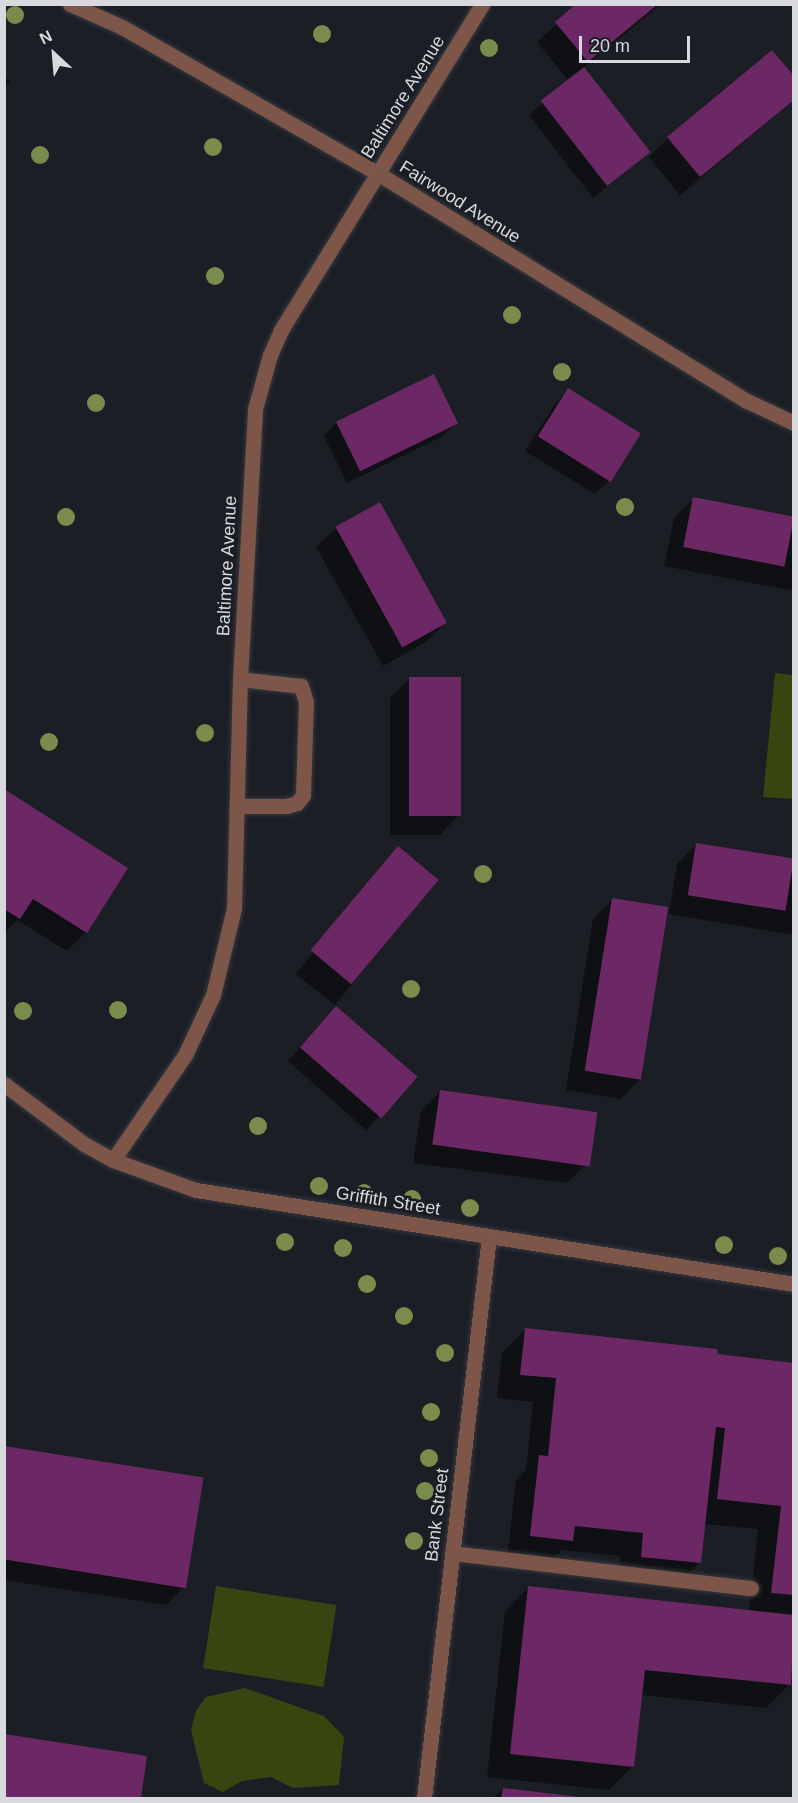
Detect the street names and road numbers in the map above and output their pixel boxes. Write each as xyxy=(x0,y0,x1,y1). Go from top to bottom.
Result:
street label: Baltimore Avenue xyxy=(356,31,450,163)
street label: Fairwood Avenue xyxy=(395,156,525,248)
street label: Baltimore Avenue xyxy=(213,495,241,637)
street label: Griffith Street xyxy=(334,1182,442,1220)
street label: Bank Street xyxy=(421,1467,453,1563)

